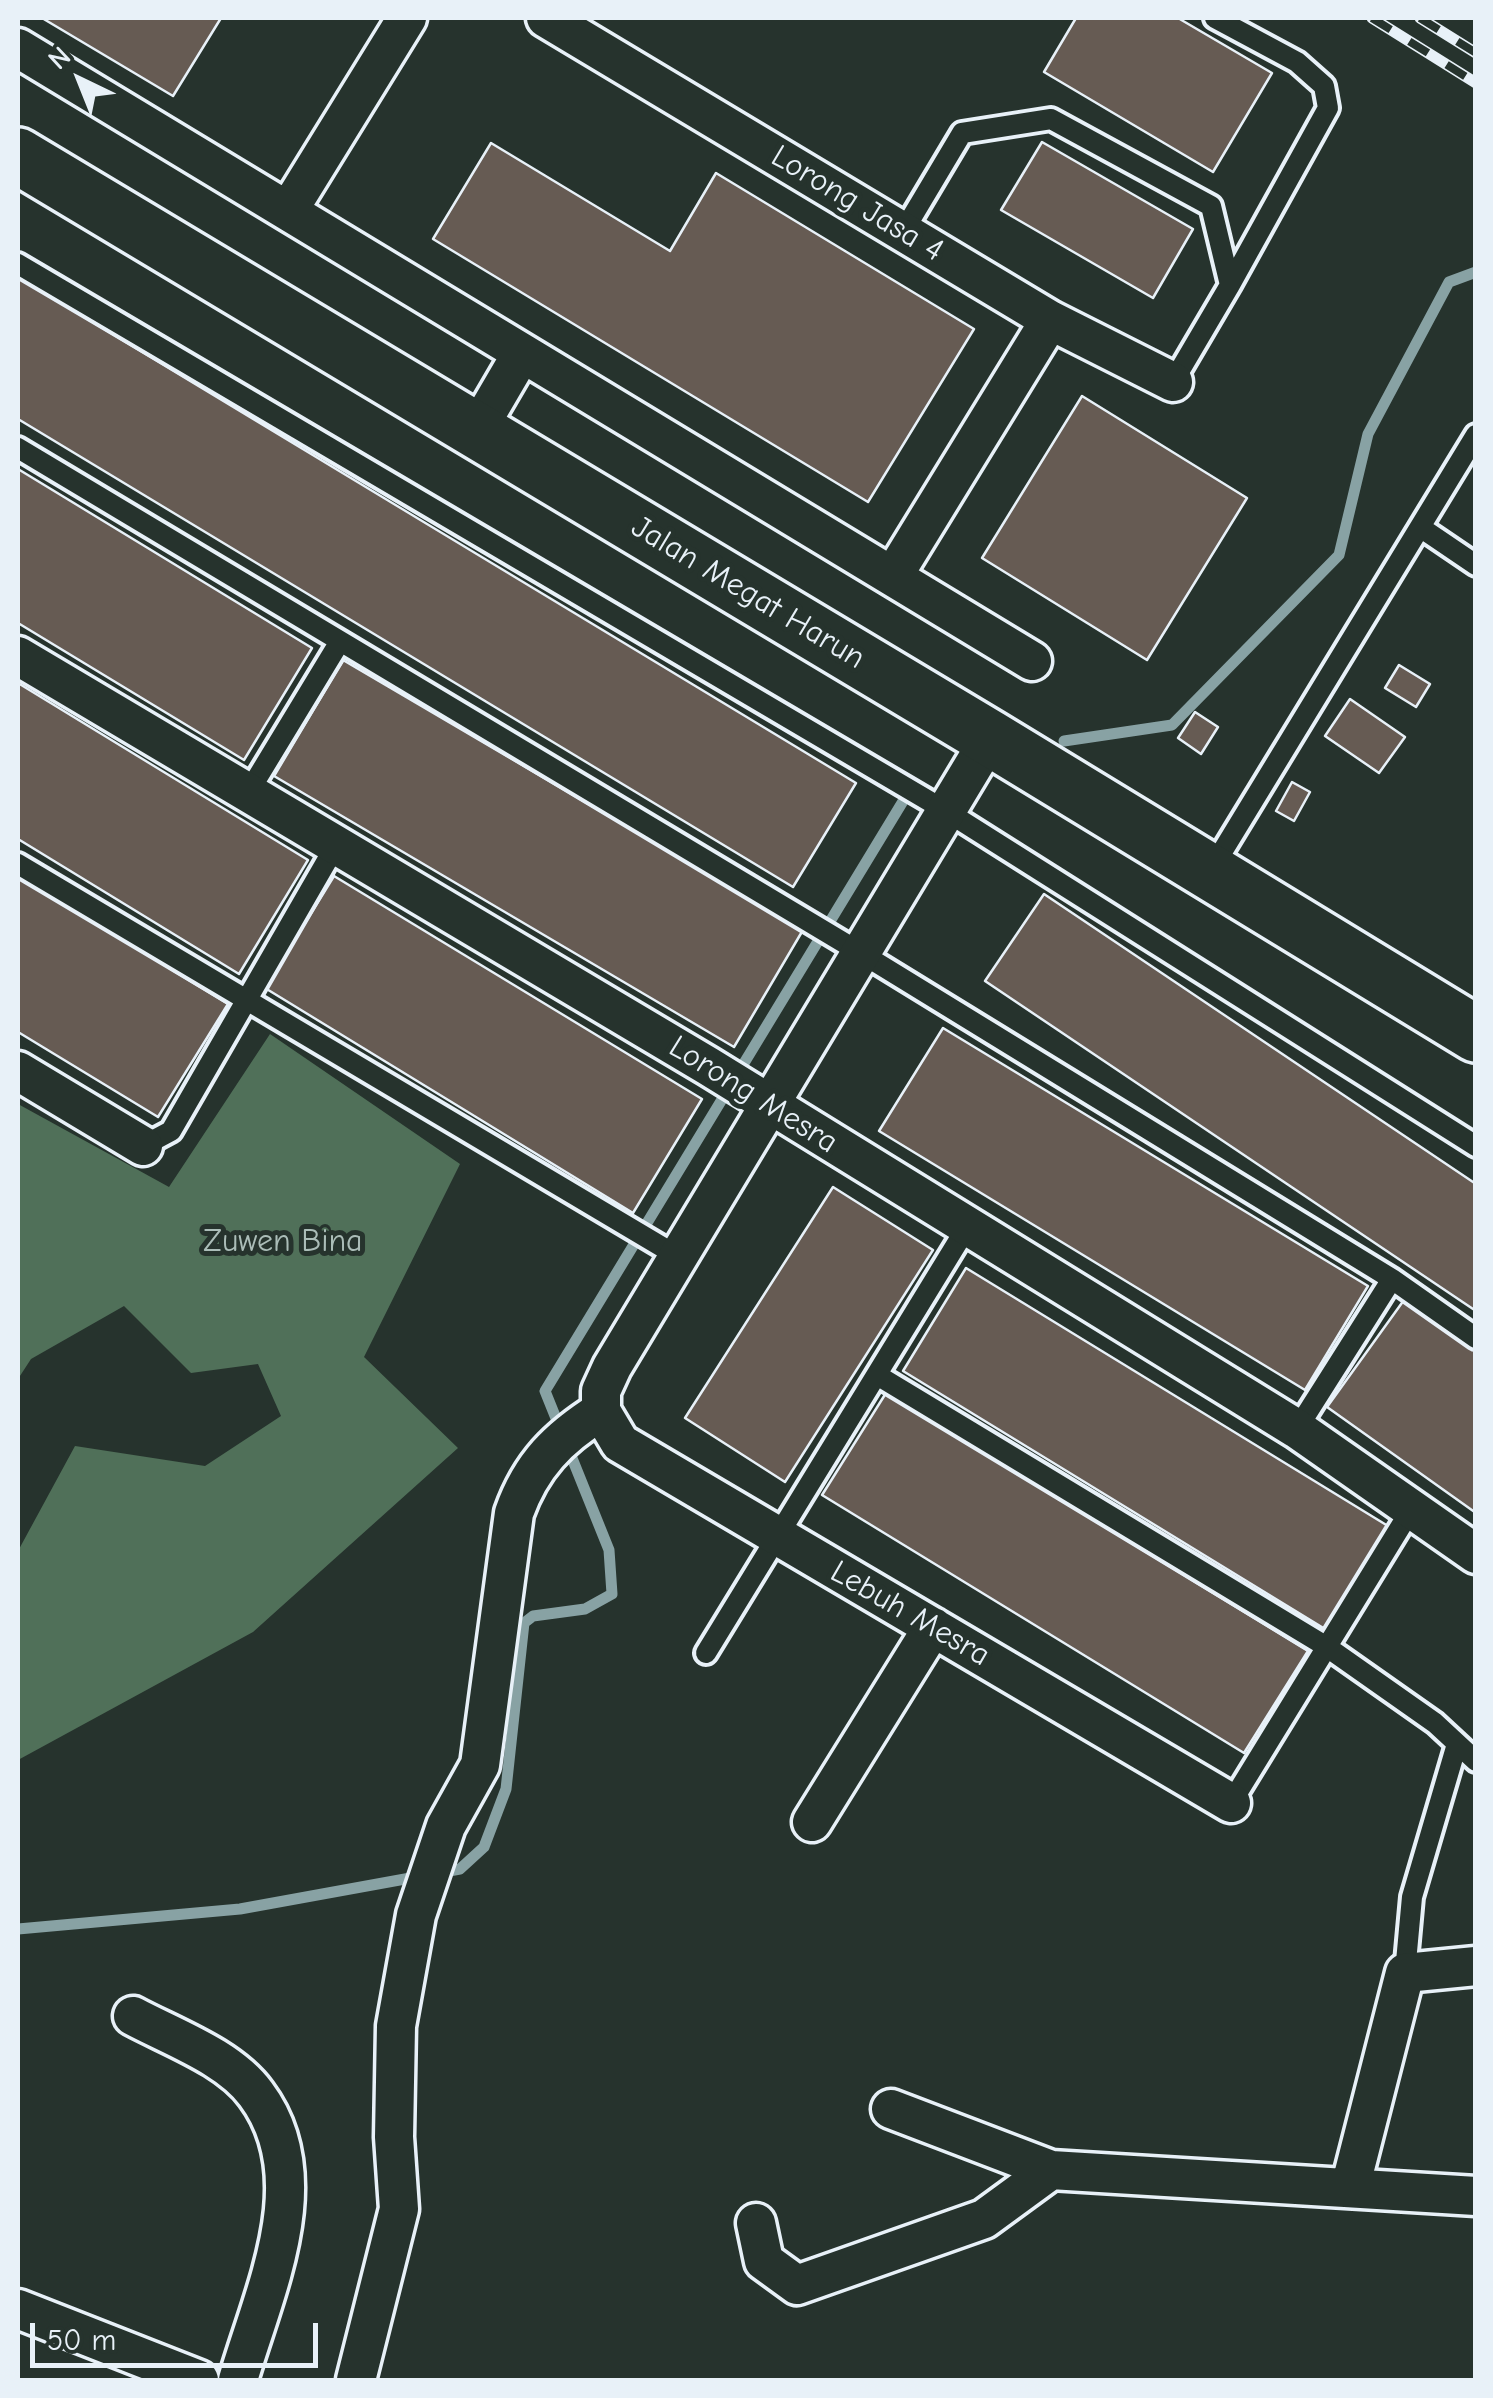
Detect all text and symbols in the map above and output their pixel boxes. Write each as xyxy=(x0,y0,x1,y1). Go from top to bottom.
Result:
north arrow xyxy=(30,30,130,130)
text: N xyxy=(42,40,77,76)
street label: Lorong Jasa 4 xyxy=(764,138,950,270)
street label: Jalan Megat Harun xyxy=(624,508,872,678)
street label: Lorong Mesra xyxy=(662,1028,844,1162)
park label: Zuwen Bina xyxy=(203,1223,363,1261)
street label: Lebuh Mesra xyxy=(824,1553,996,1675)
scale bar xyxy=(35,2303,322,2365)
text: 50 m xyxy=(47,2323,116,2358)

